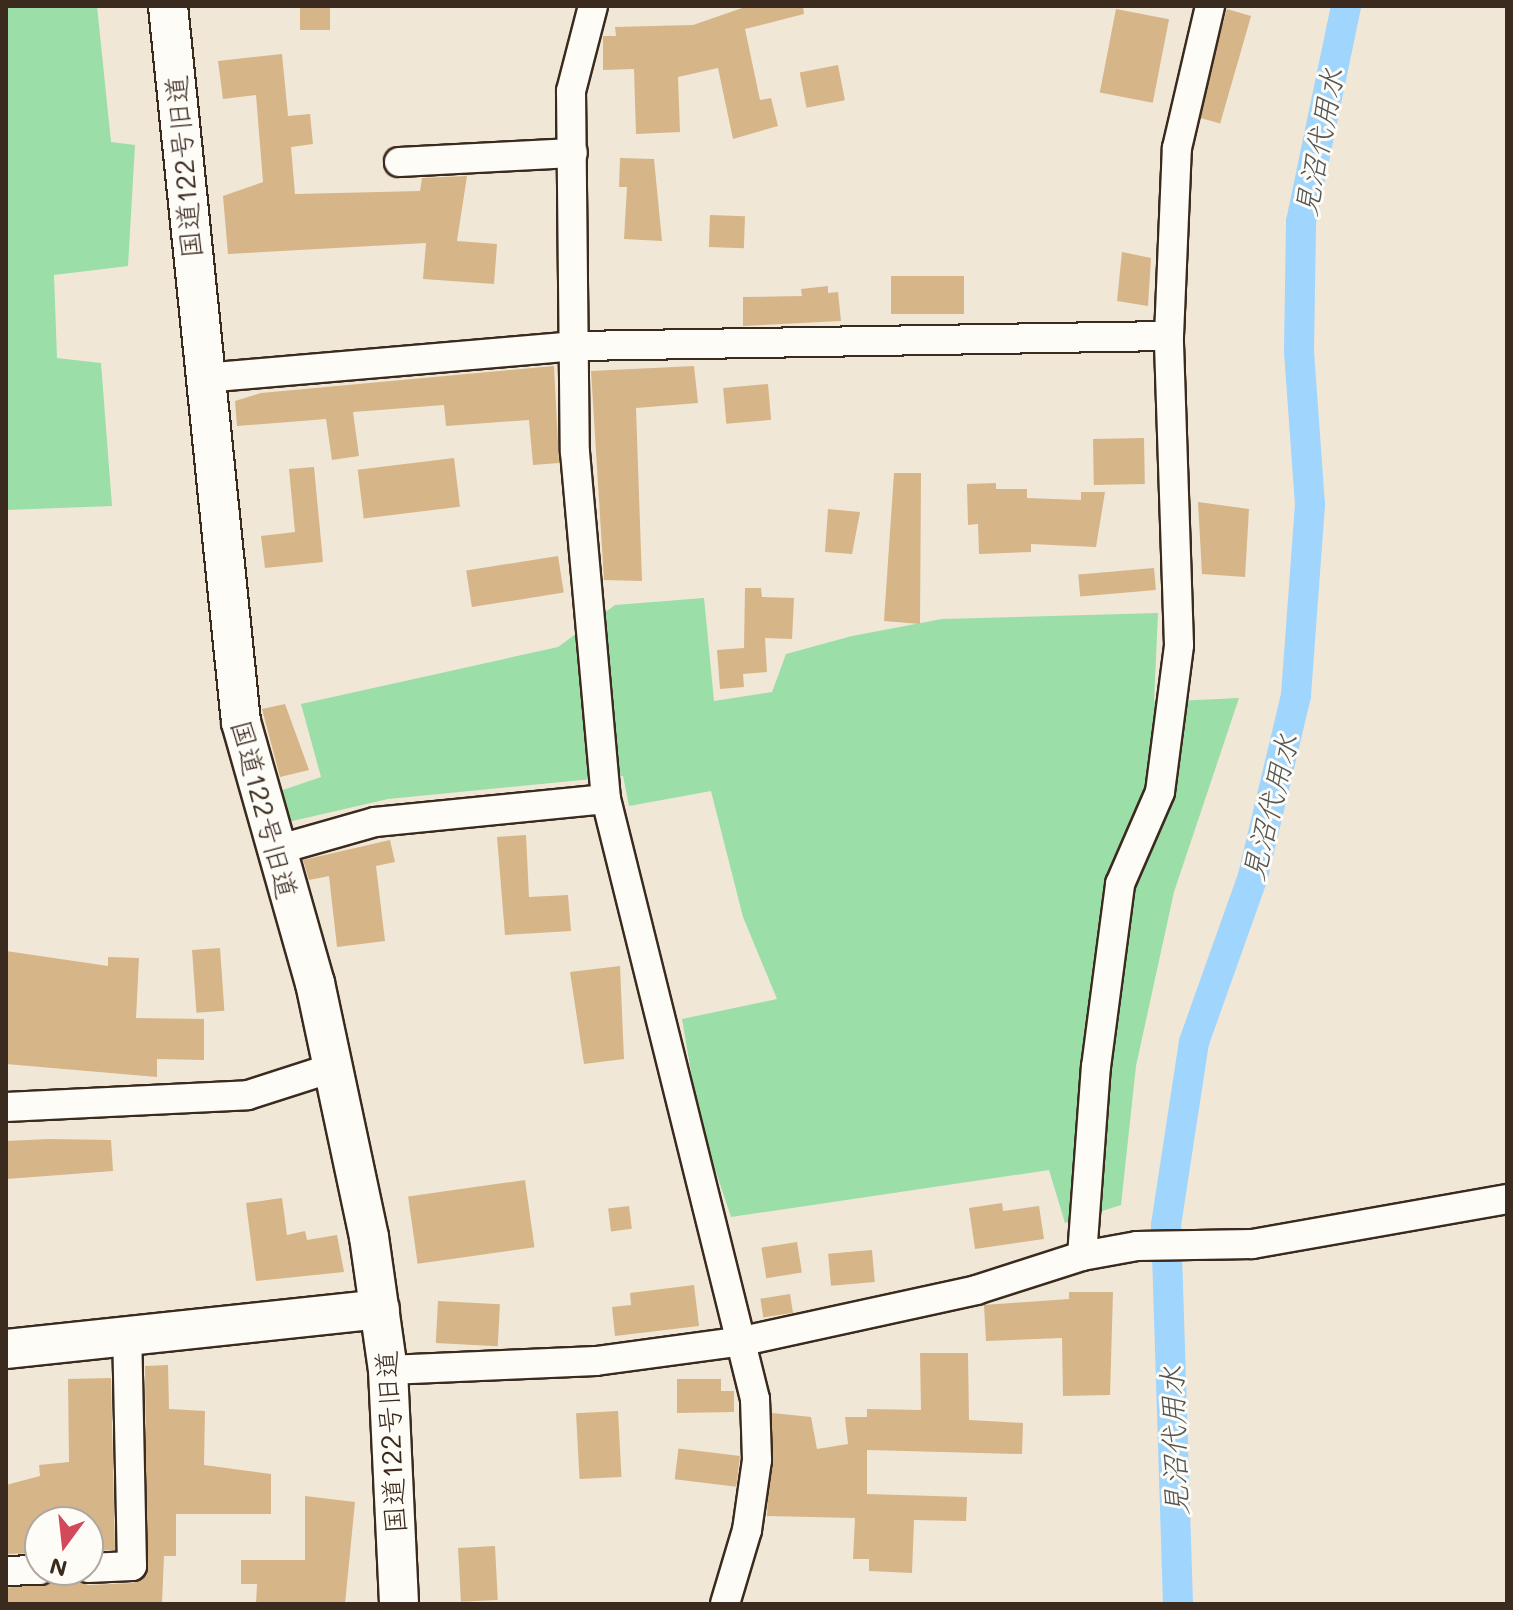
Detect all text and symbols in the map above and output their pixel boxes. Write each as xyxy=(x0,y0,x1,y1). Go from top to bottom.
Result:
water label: 見沼代用水 xyxy=(1286,65,1350,219)
street label: 国道122号旧道 xyxy=(158,74,208,260)
street label: 国道122号旧道 xyxy=(225,716,305,902)
water label: 見沼代用水 xyxy=(1233,730,1305,884)
street label: 国道122号旧道 xyxy=(368,1349,412,1535)
water label: 見沼代用水 xyxy=(1152,1365,1194,1517)
north arrow xyxy=(24,1506,104,1586)
text: N xyxy=(46,1552,70,1584)

